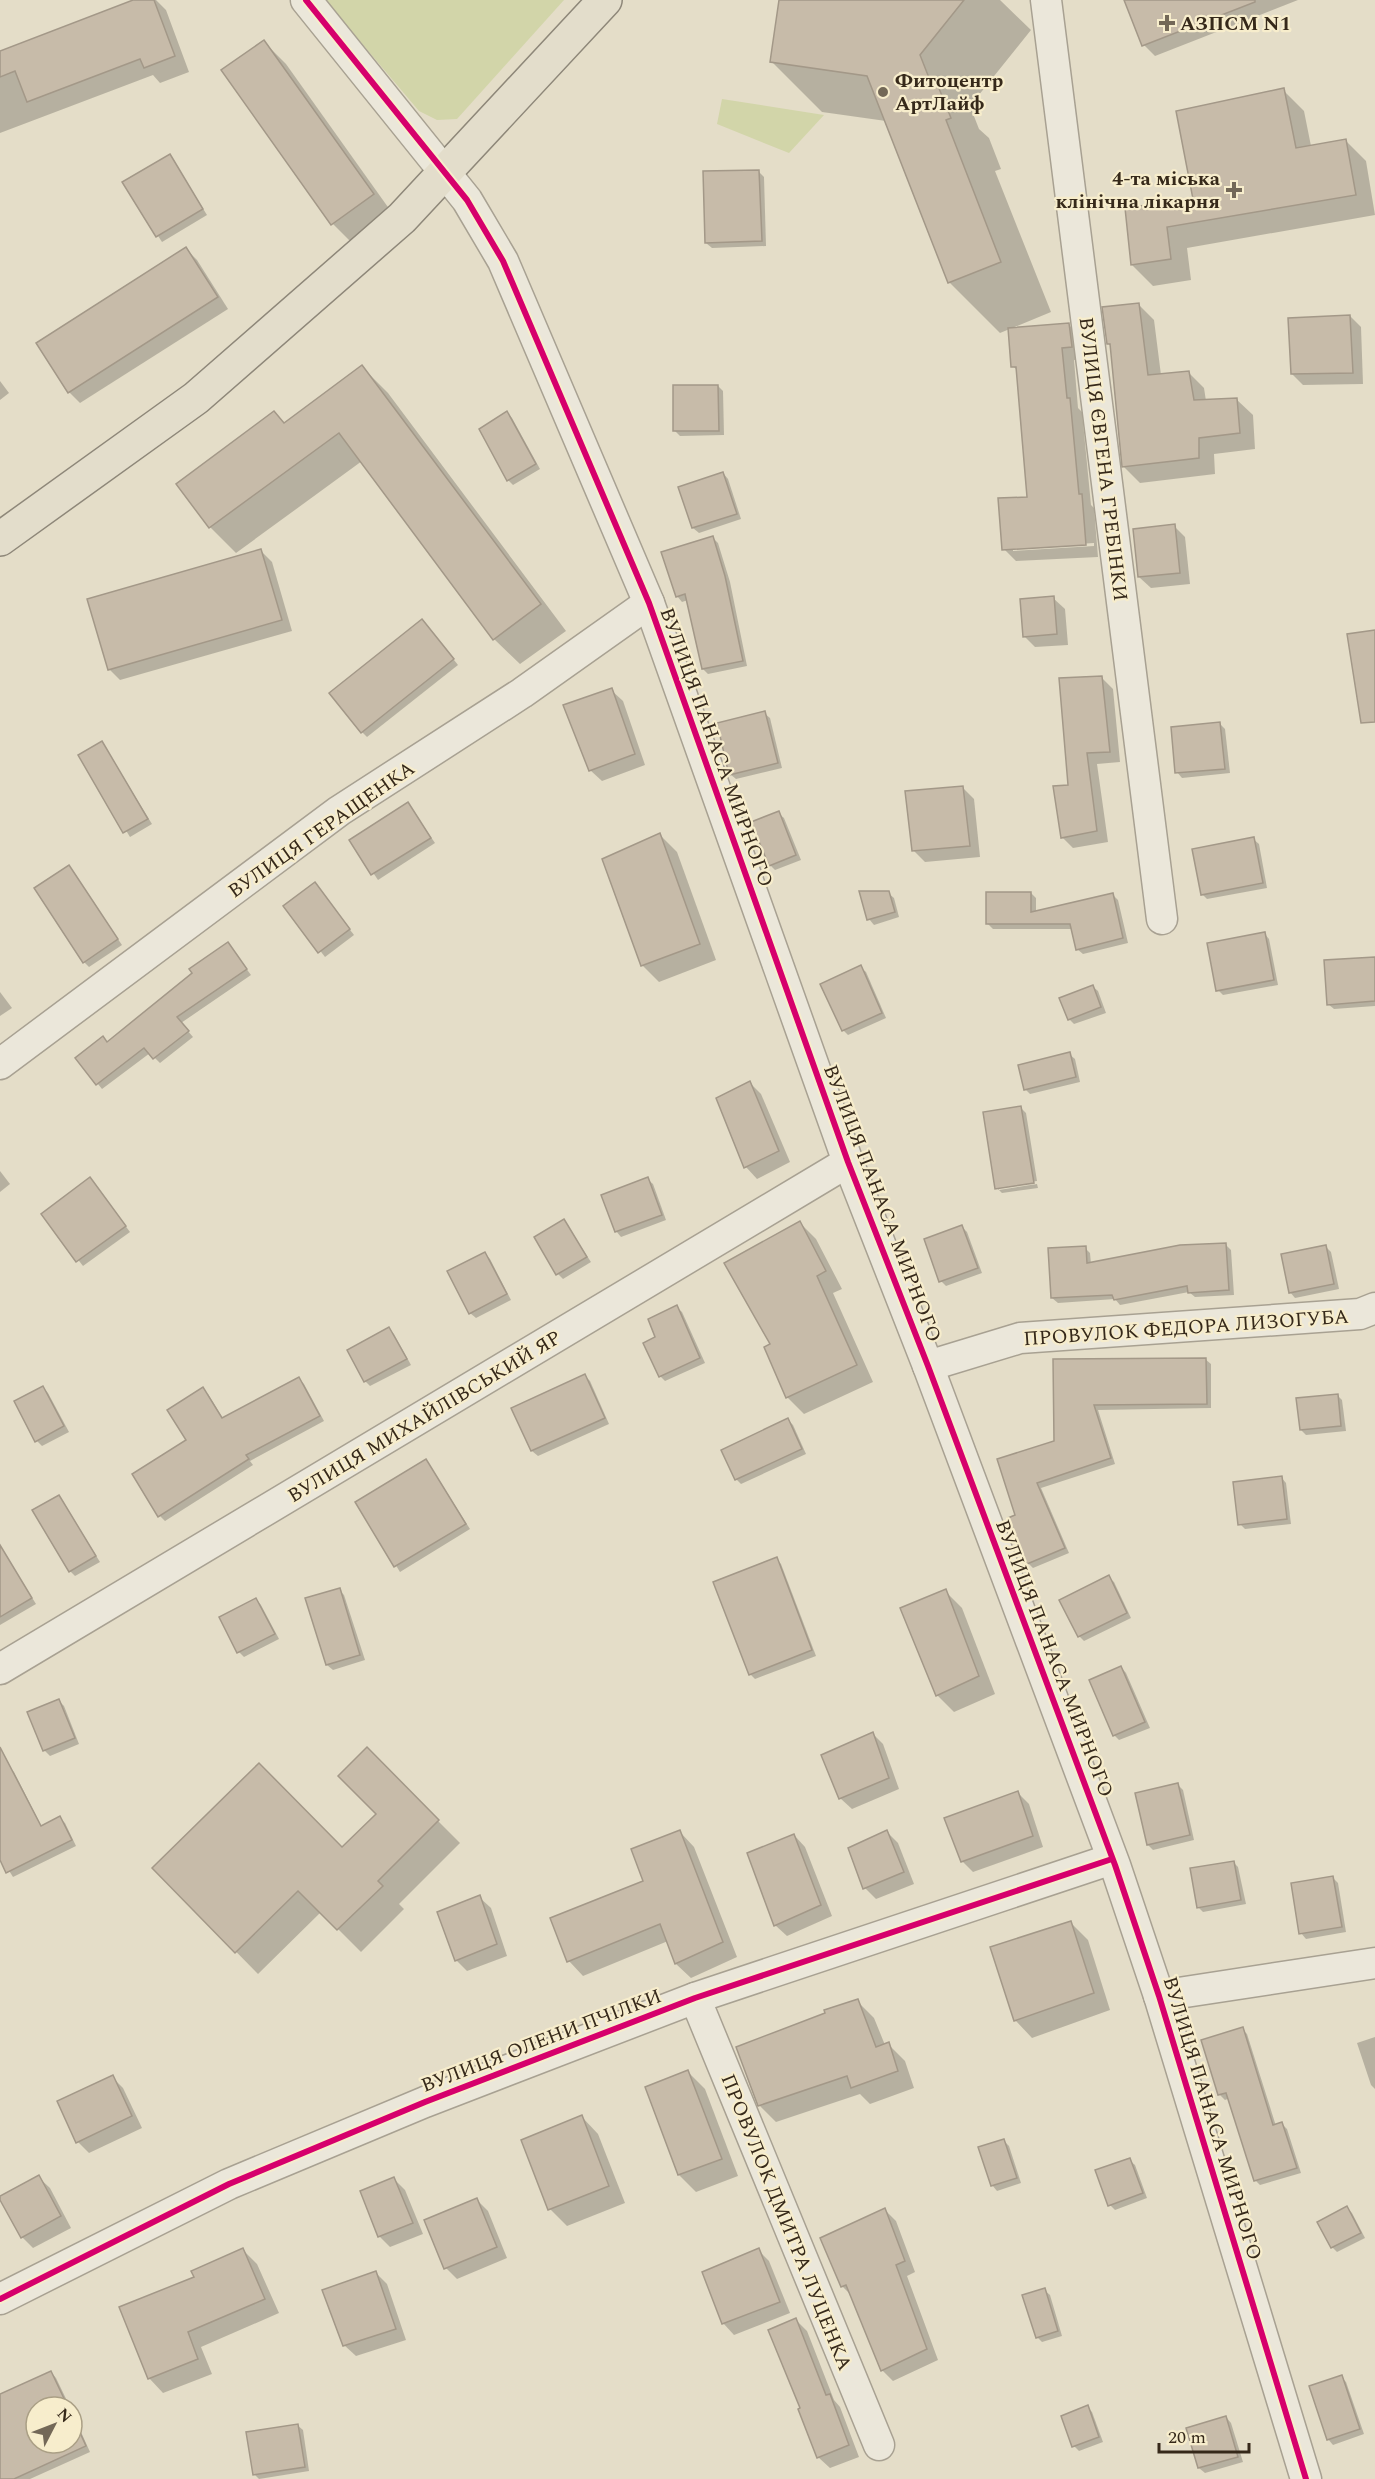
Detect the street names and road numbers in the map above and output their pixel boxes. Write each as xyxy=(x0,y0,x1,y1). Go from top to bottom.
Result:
street label: ВУЛИЦЯ ЄВГЕНА ГРЕБІНКИ xyxy=(1071,315,1135,603)
street label: ВУЛИЦЯ ПАНАСА МИРНОГО xyxy=(651,603,781,891)
street label: ВУЛИЦЯ ГЕРАЩЕНКА xyxy=(222,754,421,906)
street label: ВУЛИЦЯ ПАНАСА МИРНОГО xyxy=(815,1060,949,1347)
street label: ПРОВУЛОК ФЕДОРА ЛИЗОГУБА xyxy=(1022,1302,1350,1354)
street label: ВУЛИЦЯ МИХАЙЛІВСЬКИЙ ЯР xyxy=(282,1323,567,1511)
street label: ВУЛИЦЯ ПАНАСА МИРНОГО xyxy=(987,1515,1121,1802)
street label: ВУЛИЦЯ ПАНАСА МИРНОГО xyxy=(1155,1973,1270,2264)
street label: ВУЛИЦЯ ОЛЕНИ ПЧІЛКИ xyxy=(417,1981,666,2101)
street label: ПРОВУЛОК ДМИТРА ЛУЦЕНКА xyxy=(713,2069,860,2375)

